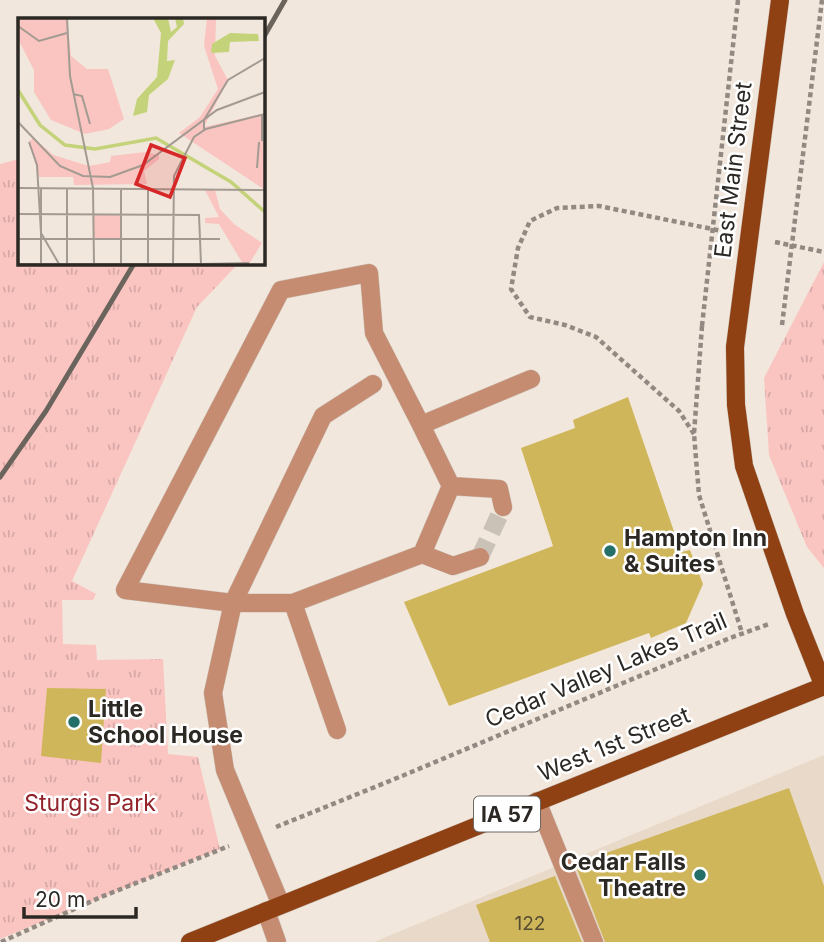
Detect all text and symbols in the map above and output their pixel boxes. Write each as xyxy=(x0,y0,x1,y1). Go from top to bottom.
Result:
inset map xyxy=(18,18,264,264)
street label: East Main Street xyxy=(708,80,758,260)
place label: Hampton Inn & Suites xyxy=(624,524,767,578)
marker: Hampton Inn & Suites xyxy=(602,543,618,559)
street label: Cedar Valley Lakes Trail xyxy=(481,606,731,734)
place label: Little School House xyxy=(88,695,243,749)
street label: West 1st Street xyxy=(534,701,695,787)
marker: Little School House xyxy=(66,714,82,730)
park label: Sturgis Park xyxy=(24,789,156,817)
road number: IA 57 xyxy=(474,796,540,832)
place label: Cedar Falls Theatre xyxy=(561,848,686,902)
marker: Cedar Falls Theatre xyxy=(692,867,708,883)
scale bar xyxy=(24,876,136,920)
text: 20 m xyxy=(35,887,85,912)
house number: 122 xyxy=(515,912,545,935)

